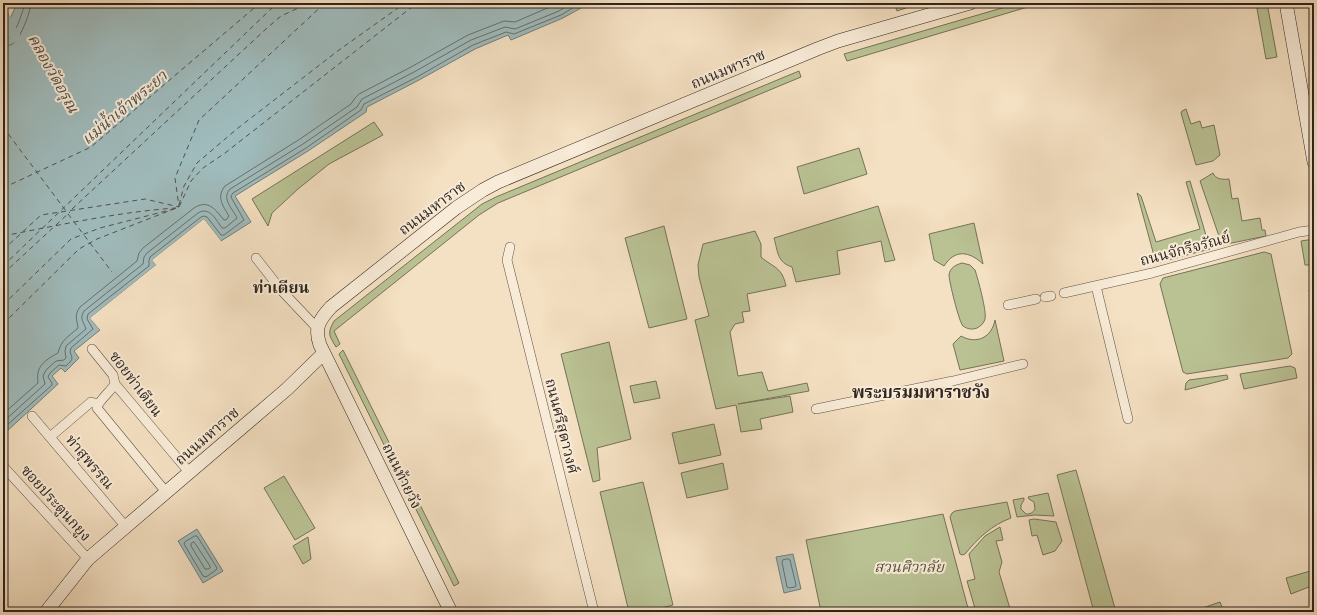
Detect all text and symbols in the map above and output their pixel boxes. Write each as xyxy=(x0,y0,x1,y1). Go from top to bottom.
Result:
water label: คลองวัดอรุณ xyxy=(23,30,83,117)
street label: ถนนมหาราช xyxy=(688,45,768,94)
water label: แม่น้ำเจ้าพระยา xyxy=(76,64,172,149)
street label: ถนนมหาราช xyxy=(395,177,470,240)
street label: ถนนจักรีจรัณย์ xyxy=(1138,227,1233,271)
district label: ท่าเตียน xyxy=(253,278,309,298)
street label: ซอยท่าเตียน xyxy=(105,348,167,421)
street label: ถนนศรีสุดาวงศ์ xyxy=(540,376,584,476)
district label: พระบรมมหาราชวัง xyxy=(852,382,990,404)
street label: ถนนมหาราช xyxy=(171,403,243,469)
street label: ท่าสุพรรณ xyxy=(60,431,118,494)
street label: ถนนท้ายวัง xyxy=(378,440,426,512)
street label: ซอยประตูนกยูง xyxy=(16,461,95,545)
park label: สวนศิวาลัย xyxy=(874,558,945,577)

